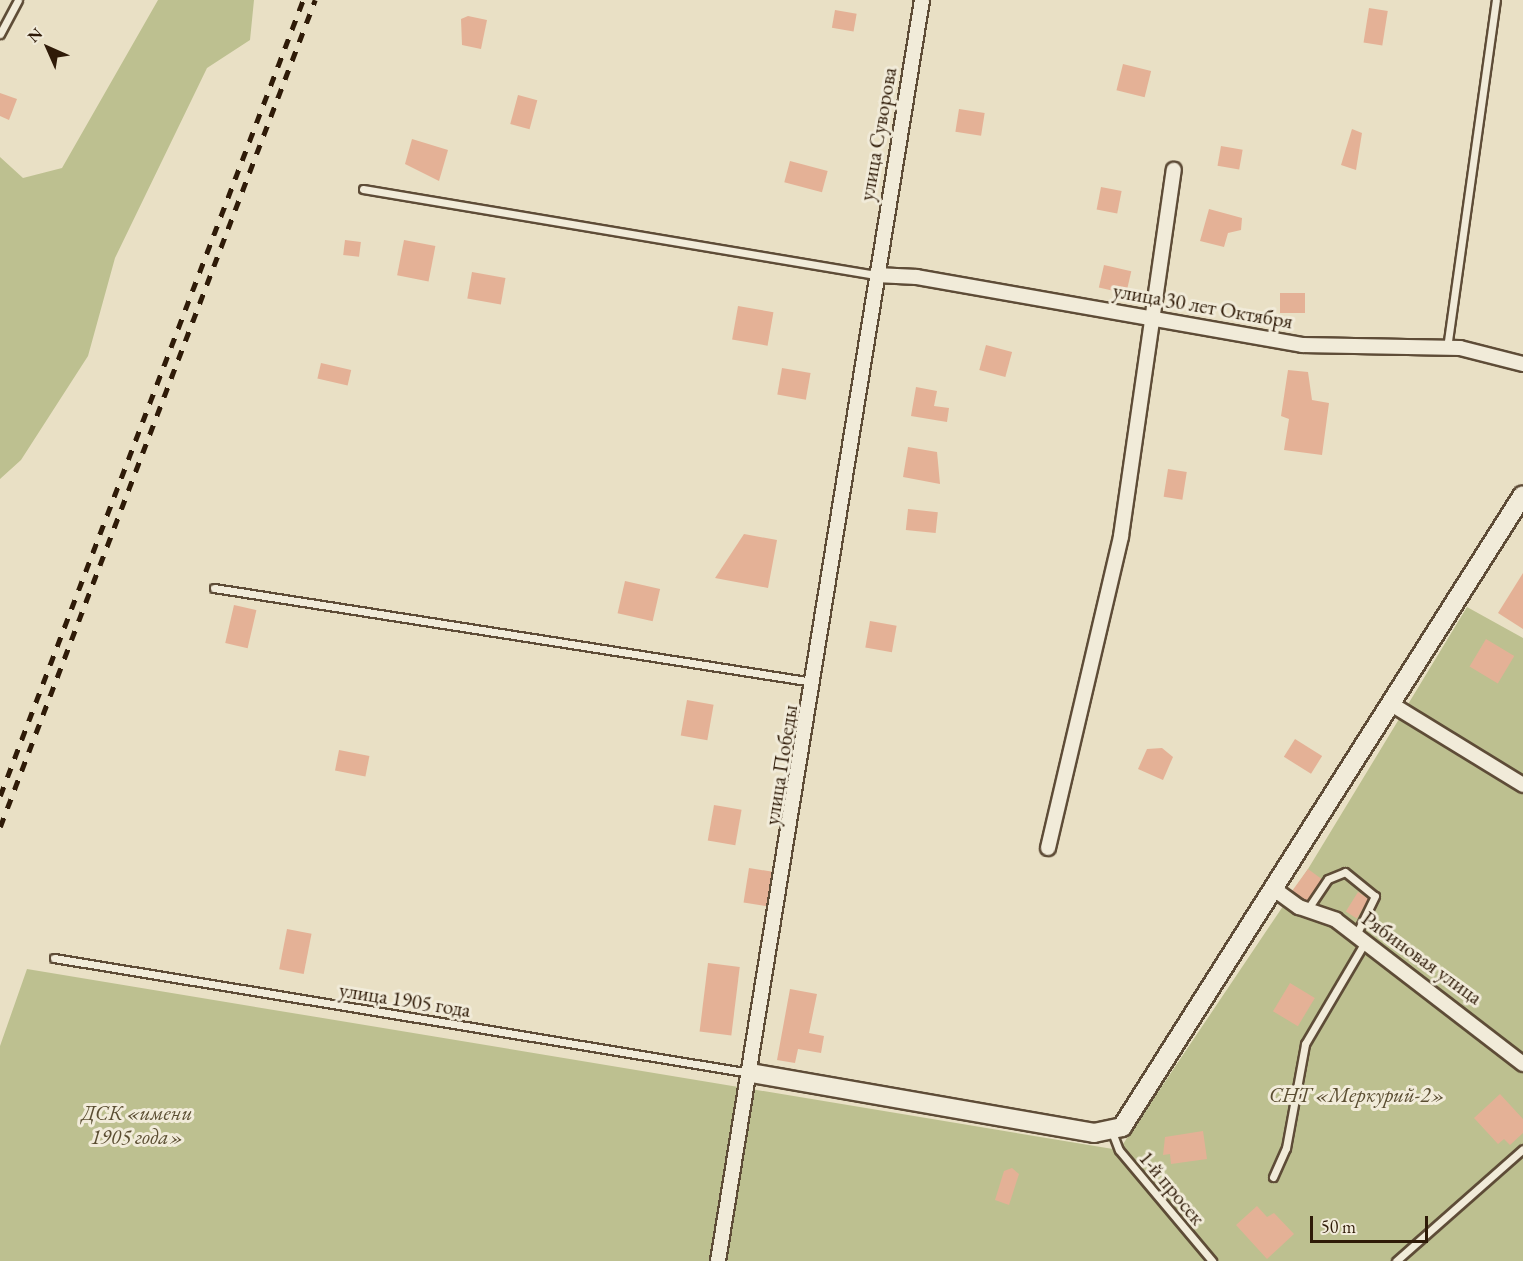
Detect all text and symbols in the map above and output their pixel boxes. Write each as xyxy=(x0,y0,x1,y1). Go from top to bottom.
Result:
north arrow xyxy=(18,18,78,78)
text: N xyxy=(23,23,47,47)
street label: улица Суворова xyxy=(854,65,902,203)
street label: улица 30 лет Октября xyxy=(1111,278,1295,334)
street label: улица Победы xyxy=(759,703,803,827)
street label: Рябиновая улица xyxy=(1357,906,1487,1010)
street label: улица 1905 года xyxy=(337,977,473,1023)
park label: СНТ «Меркурий-2» xyxy=(1269,1082,1445,1108)
park label: ДСК «имени 1905 года» xyxy=(82,1100,192,1150)
street label: 1-й просек xyxy=(1134,1146,1210,1230)
scale bar xyxy=(1313,1204,1432,1242)
text: 50 m xyxy=(1321,1215,1356,1238)

